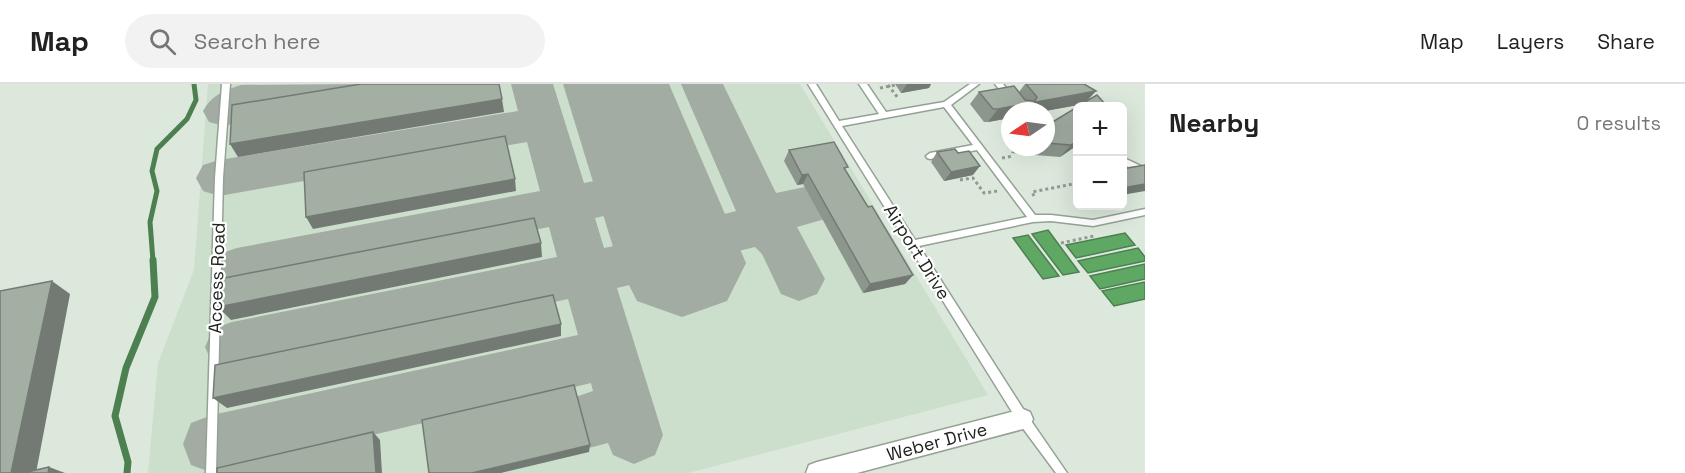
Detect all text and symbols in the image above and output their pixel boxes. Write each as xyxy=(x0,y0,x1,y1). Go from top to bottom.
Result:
search box xyxy=(125,14,545,68)
text: Map xyxy=(30,23,89,59)
icon: search xyxy=(146,25,179,58)
text: Search here xyxy=(194,27,321,55)
text: Map xyxy=(1420,28,1464,55)
text: Layers xyxy=(1497,28,1564,55)
text: Share xyxy=(1597,28,1655,55)
north arrow xyxy=(1001,102,1055,156)
map controls xyxy=(1073,102,1127,210)
button: + xyxy=(1073,102,1127,156)
text: Nearby xyxy=(1169,106,1259,140)
text: 0 results xyxy=(1577,110,1661,136)
button: − xyxy=(1073,156,1127,210)
street label: Airport Drive xyxy=(879,200,956,304)
street label: Access Road xyxy=(203,222,230,334)
street label: Weber Drive xyxy=(884,417,990,466)

